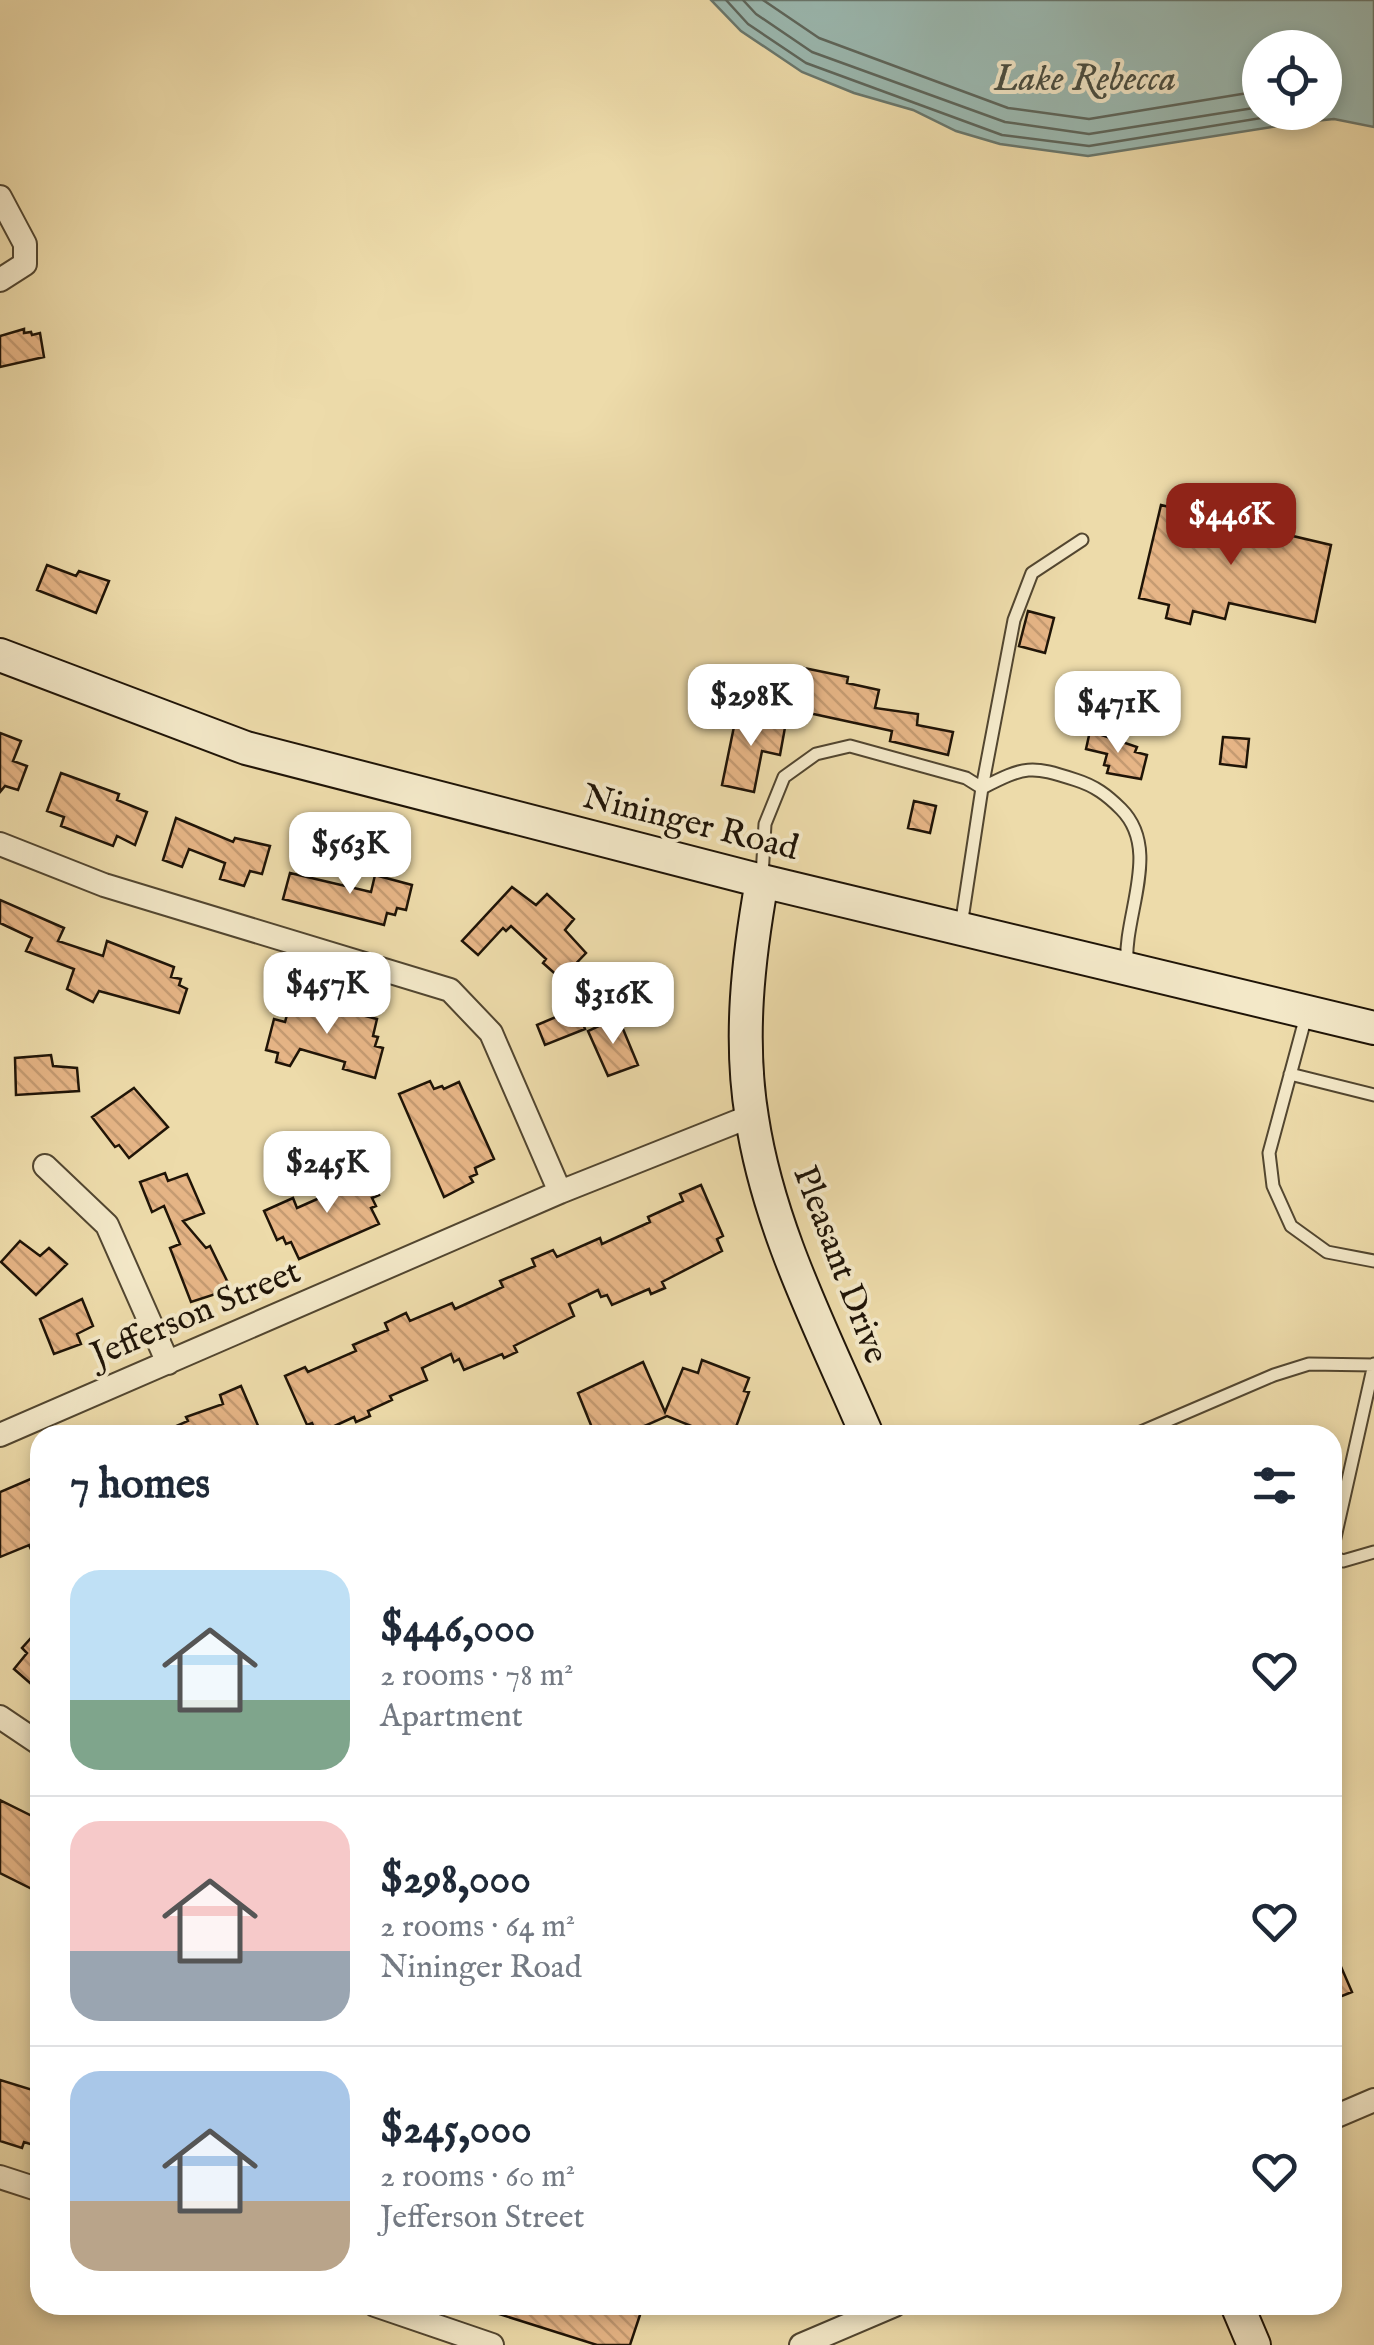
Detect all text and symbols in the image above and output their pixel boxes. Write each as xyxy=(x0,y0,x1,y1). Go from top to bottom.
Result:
map controls xyxy=(1242,30,1342,130)
button: locate xyxy=(1242,30,1342,130)
water label: Lake Rebecca xyxy=(993,56,1176,104)
pin: $446K xyxy=(1161,483,1301,568)
text: $446K xyxy=(1188,495,1274,536)
pin: $298K xyxy=(681,664,821,749)
pin: $471K xyxy=(1048,671,1188,756)
text: $298K xyxy=(710,676,792,717)
text: $471K xyxy=(1077,683,1159,724)
street label: Nininger Road xyxy=(578,775,803,872)
pin: $563K xyxy=(280,812,420,897)
text: $563K xyxy=(311,824,389,865)
pin: $457K xyxy=(257,952,397,1037)
pin: $316K xyxy=(543,962,683,1047)
text: $457K xyxy=(286,964,368,1005)
text: $316K xyxy=(574,974,652,1015)
pin: $245K xyxy=(257,1131,397,1216)
text: $245K xyxy=(285,1143,369,1184)
street label: Pleasant Drive xyxy=(781,1160,898,1370)
street label: Jefferson Street xyxy=(81,1250,308,1380)
icon: filters xyxy=(1247,1458,1302,1513)
text: 7 homes xyxy=(70,1459,210,1512)
text: $446,000 xyxy=(380,1603,535,1656)
icon: home xyxy=(150,1610,270,1730)
icon: heart xyxy=(1247,1643,1302,1698)
text: 2 rooms · 78 m² xyxy=(380,1656,573,1697)
text: Apartment xyxy=(380,1697,523,1738)
text: $298,000 xyxy=(380,1854,531,1907)
icon: home xyxy=(150,1861,270,1981)
icon: heart xyxy=(1247,1894,1302,1949)
text: 2 rooms · 64 m² xyxy=(380,1907,575,1948)
text: Nininger Road xyxy=(380,1948,582,1989)
text: $245,000 xyxy=(380,2104,532,2157)
icon: home xyxy=(150,2111,270,2231)
icon: heart xyxy=(1247,2144,1302,2199)
text: 2 rooms · 60 m² xyxy=(380,2157,575,2198)
text: Jefferson Street xyxy=(380,2198,584,2239)

